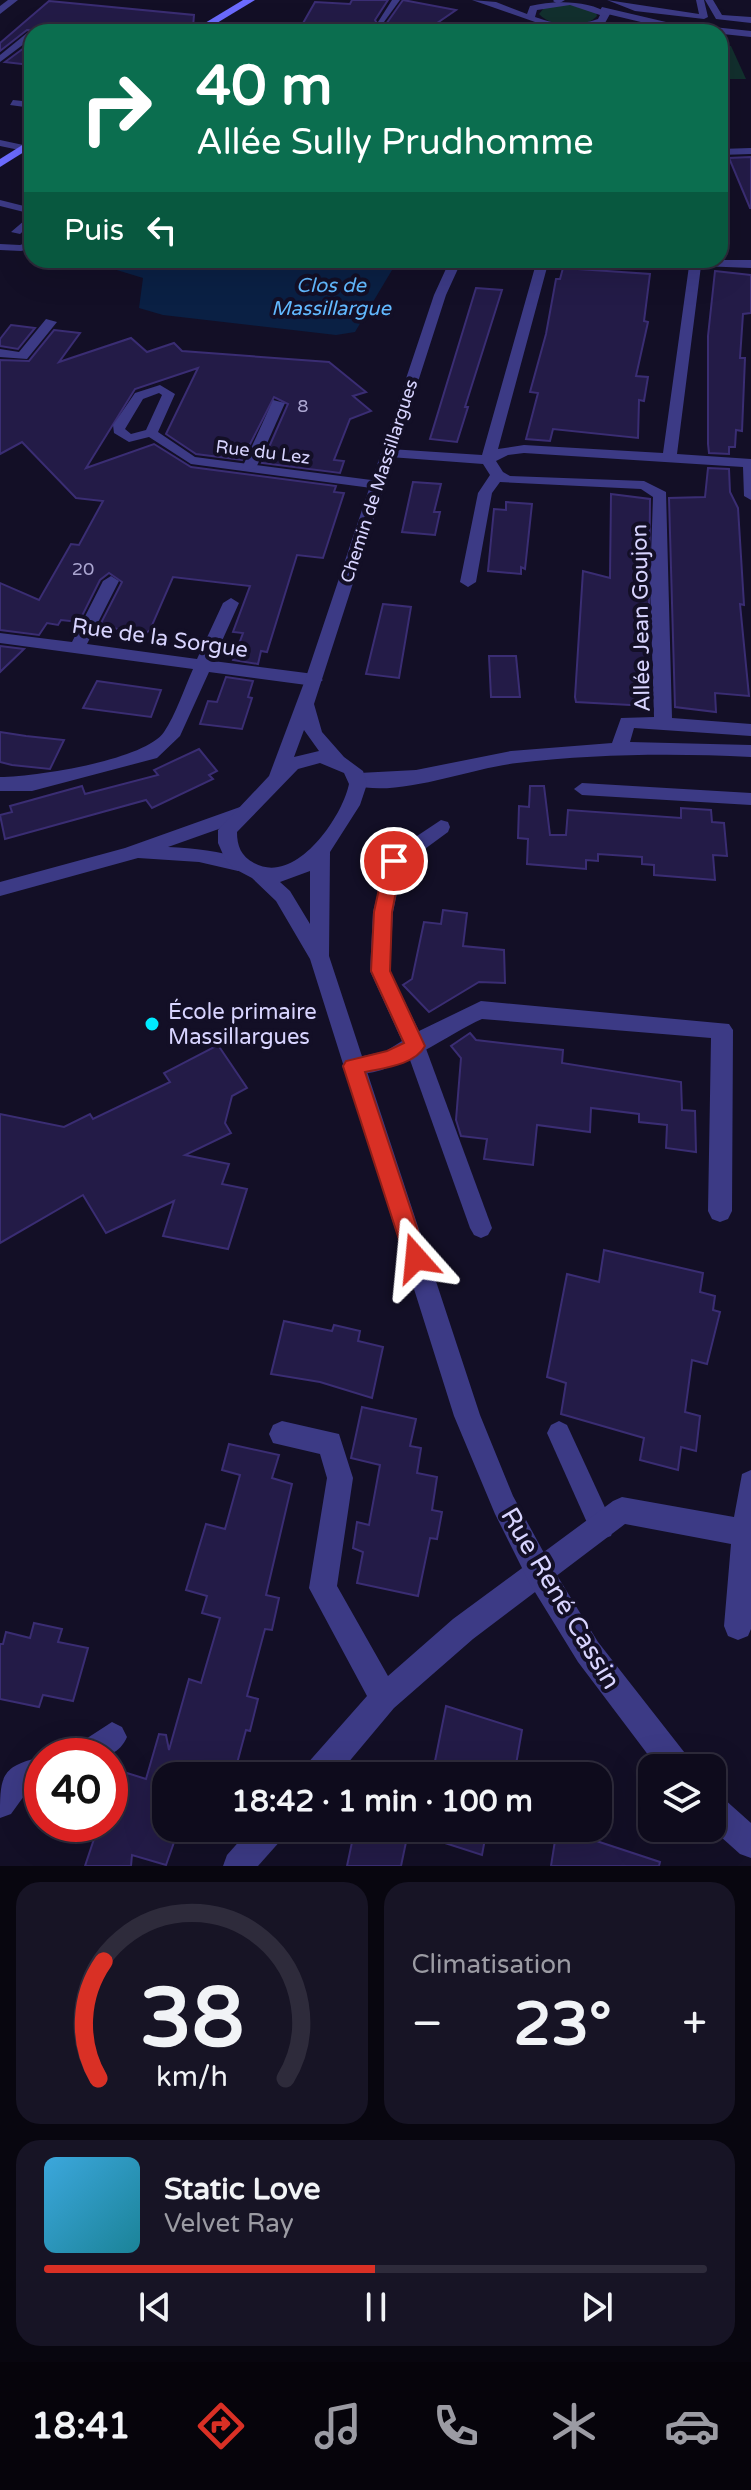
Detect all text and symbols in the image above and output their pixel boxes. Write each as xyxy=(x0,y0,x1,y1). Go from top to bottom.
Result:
text: 40 m xyxy=(196,53,332,120)
icon: right xyxy=(64,56,168,160)
text: Allée Sully Prudhomme xyxy=(196,121,594,164)
icon: left xyxy=(140,208,184,252)
text: Puis xyxy=(64,212,124,249)
water label: Clos de Massillargue xyxy=(271,274,392,321)
street label: Chemin de Massillargues xyxy=(336,376,422,586)
house number: 8 xyxy=(297,395,309,417)
street label: Rue du Lez xyxy=(214,435,312,469)
street label: Allée Jean Goujon xyxy=(626,524,656,712)
house number: 20 xyxy=(72,558,94,580)
street label: Rue de la Sorgue xyxy=(70,613,250,663)
pin xyxy=(360,827,428,895)
icon: arrive xyxy=(372,839,416,883)
place label: École primaire Massillargues xyxy=(168,998,317,1050)
marker: École primaire Massillargues xyxy=(143,1015,161,1033)
position arrow xyxy=(374,1216,458,1300)
street label: Rue René Cassin xyxy=(494,1502,627,1695)
speed limit sign: 40 xyxy=(24,1738,128,1842)
map controls xyxy=(638,1754,726,1842)
button: layers xyxy=(638,1754,726,1842)
text: 18:42 · 1 min · 100 m xyxy=(231,1783,533,1820)
text: Climatisation xyxy=(412,1949,572,1980)
text: 38 xyxy=(140,1969,244,2069)
text: 23° xyxy=(514,1989,612,2061)
text: − xyxy=(412,1998,443,2051)
text: + xyxy=(682,1998,707,2051)
text: km/h xyxy=(156,2060,228,2094)
text: Static Love xyxy=(164,2171,320,2208)
text: Velvet Ray xyxy=(164,2208,294,2239)
icon: previous xyxy=(133,2285,177,2329)
icon: pause xyxy=(354,2285,398,2329)
icon: next xyxy=(575,2285,619,2329)
icon: directions xyxy=(193,2398,249,2454)
icon: music xyxy=(310,2398,366,2454)
icon: phone xyxy=(428,2398,484,2454)
icon: climate xyxy=(546,2398,602,2454)
icon: car xyxy=(664,2398,720,2454)
text: 18:41 xyxy=(31,2405,131,2448)

